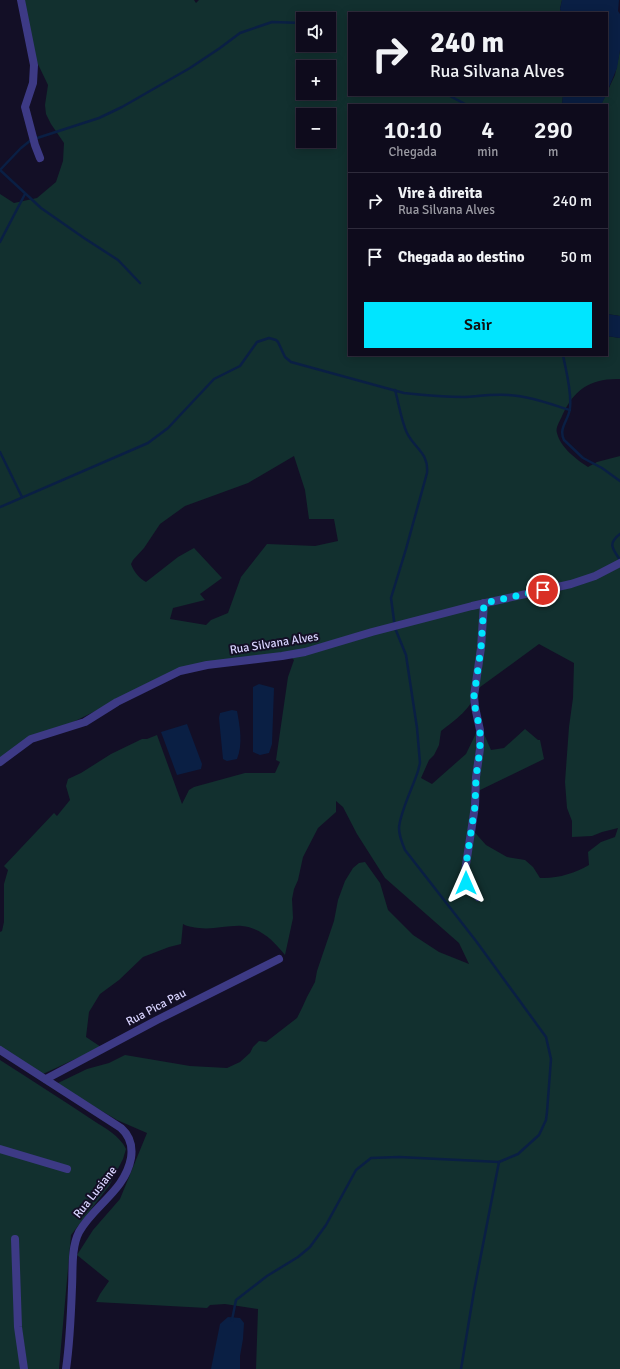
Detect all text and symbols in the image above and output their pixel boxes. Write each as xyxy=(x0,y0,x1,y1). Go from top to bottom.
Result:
map controls xyxy=(296,12,336,148)
button: sound xyxy=(296,12,336,52)
text: 240 m xyxy=(430,26,504,60)
icon: right xyxy=(364,28,416,80)
button: + xyxy=(296,60,336,100)
text: Rua Silvana Alves xyxy=(430,60,564,82)
button: − xyxy=(296,108,336,148)
text: 10:10 xyxy=(383,115,442,145)
text: 4 xyxy=(481,115,494,145)
text: 290 xyxy=(534,115,573,145)
text: Chegada xyxy=(389,144,437,160)
text: min xyxy=(477,144,498,160)
text: m xyxy=(548,144,558,160)
text: Vire à direita xyxy=(398,184,482,202)
icon: right xyxy=(364,190,386,212)
text: 240 m xyxy=(552,192,592,210)
text: Rua Silvana Alves xyxy=(398,202,495,218)
icon: arrive xyxy=(364,246,386,268)
text: Chegada ao destino xyxy=(398,248,525,266)
text: 50 m xyxy=(561,248,592,266)
button: Sair xyxy=(364,302,592,348)
pin xyxy=(526,573,560,607)
icon: arrive xyxy=(532,579,554,601)
street label: Rua Silvana Alves xyxy=(229,629,319,658)
position arrow xyxy=(445,862,487,904)
street label: Rua Pica Pau xyxy=(124,985,189,1030)
street label: Rua Lusiane xyxy=(70,1163,120,1221)

